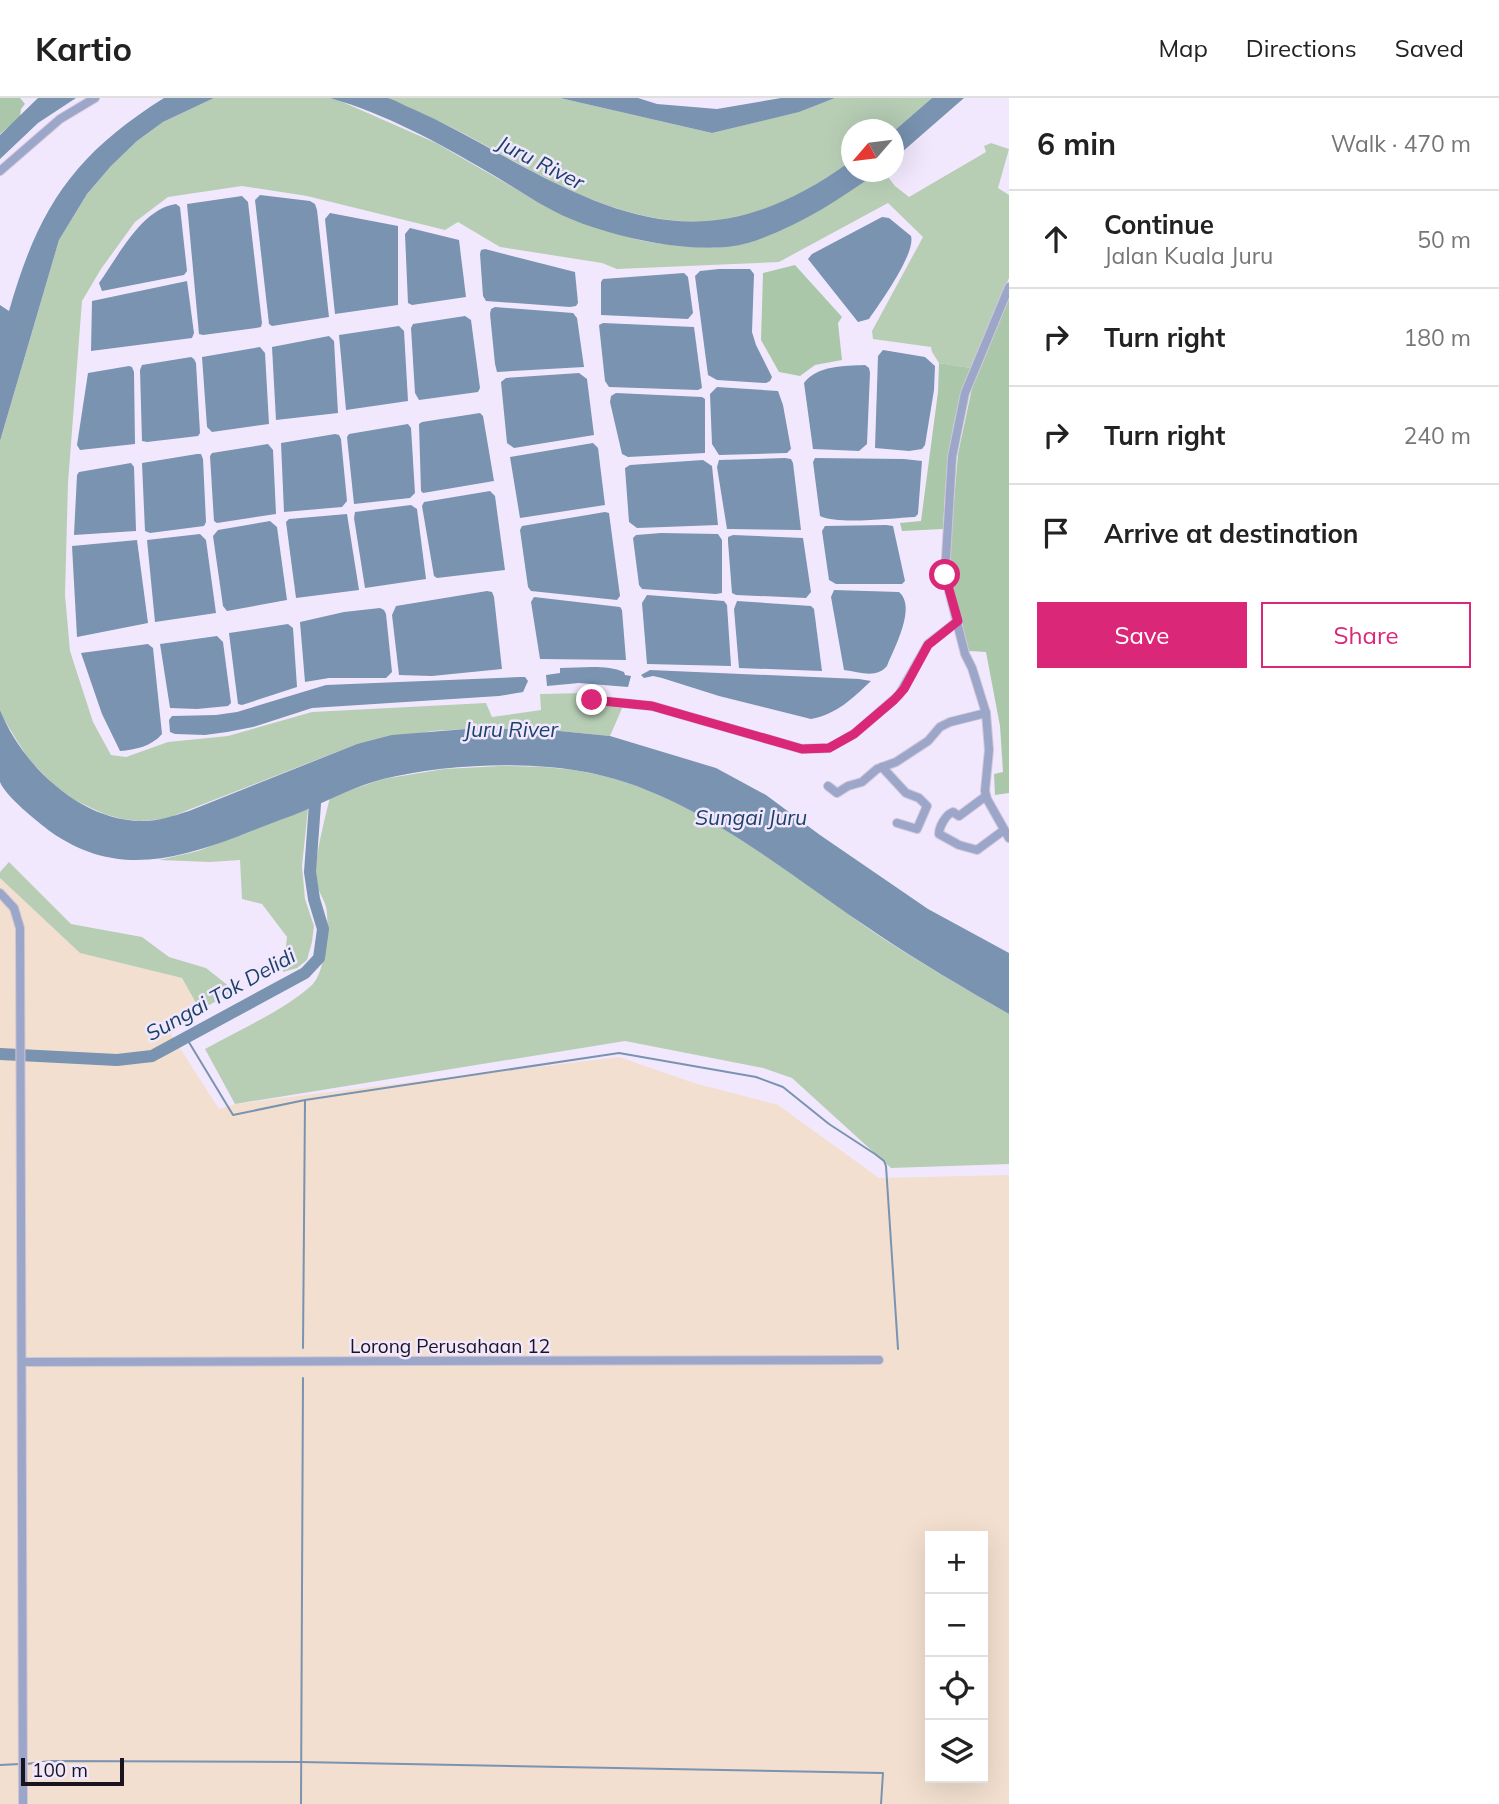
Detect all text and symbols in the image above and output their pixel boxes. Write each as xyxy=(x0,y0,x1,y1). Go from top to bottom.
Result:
text: Kartio xyxy=(35,28,132,69)
text: Map xyxy=(1158,33,1208,63)
text: Directions xyxy=(1246,33,1357,63)
text: Saved xyxy=(1395,33,1464,63)
north arrow xyxy=(841,119,904,182)
text: 6 min xyxy=(1037,125,1116,163)
water label: Juru River xyxy=(492,128,590,196)
text: Walk · 470 m xyxy=(1331,129,1471,158)
text: Continue xyxy=(1104,208,1214,241)
icon: ahead xyxy=(1037,220,1075,258)
text: 50 m xyxy=(1417,225,1471,254)
text: Jalan Kuala Juru xyxy=(1104,241,1273,270)
icon: right xyxy=(1037,318,1075,356)
text: Turn right xyxy=(1104,321,1225,354)
text: 180 m xyxy=(1403,323,1471,352)
icon: right xyxy=(1037,416,1075,454)
text: Turn right xyxy=(1104,419,1225,452)
text: 240 m xyxy=(1403,421,1471,450)
icon: arrive xyxy=(1037,514,1075,552)
text: Arrive at destination xyxy=(1104,517,1359,550)
route start xyxy=(929,559,960,590)
button: Save xyxy=(1037,602,1247,668)
button: Share xyxy=(1261,602,1471,668)
route end xyxy=(576,684,607,715)
water label: Juru River xyxy=(462,716,559,742)
water label: Sungai Juru xyxy=(695,804,807,830)
water label: Sungai Tok Delidi xyxy=(141,942,300,1046)
street label: Lorong Perusahaan 12 xyxy=(350,1334,550,1358)
map controls xyxy=(925,1531,988,1783)
button: + xyxy=(925,1531,988,1594)
button: − xyxy=(925,1594,988,1657)
button: locate xyxy=(925,1657,988,1720)
button: layers xyxy=(925,1720,988,1783)
scale bar xyxy=(21,1755,124,1787)
text: 100 m xyxy=(32,1758,88,1782)

